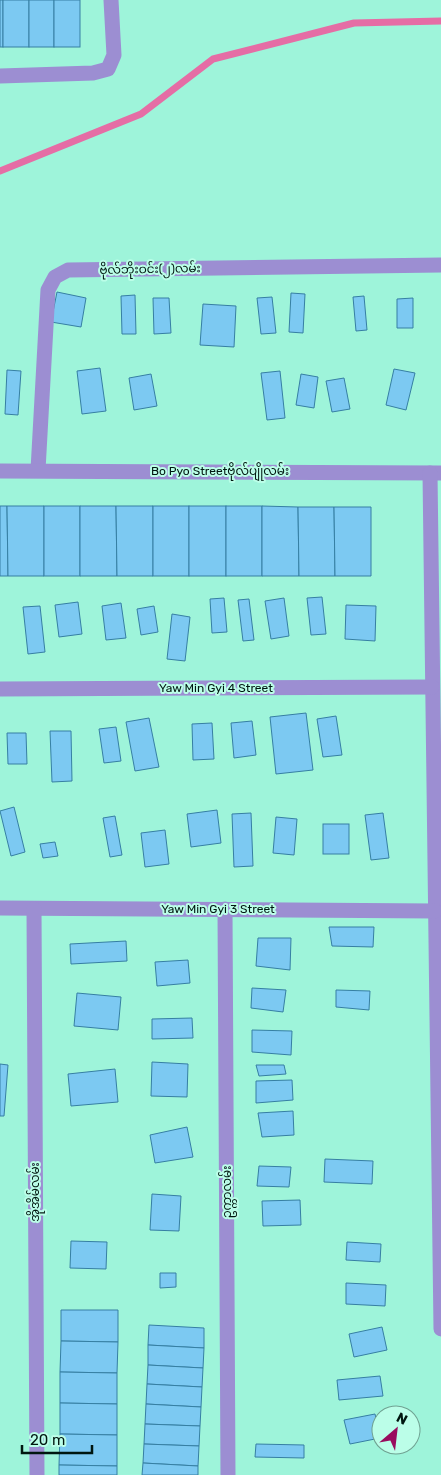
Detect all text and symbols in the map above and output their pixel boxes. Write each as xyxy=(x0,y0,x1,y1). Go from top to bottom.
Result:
street label: ဗိုလ်ဘိုးဝင်း(၂)လမ်း xyxy=(99,259,201,280)
street label: Bo Pyo Streetဗိုလ်ပျိုလမ်း xyxy=(151,462,289,481)
street label: Yaw Min Gyi 4 Street xyxy=(159,681,273,695)
street label: Yaw Min Gyi 3 Street xyxy=(161,902,275,916)
street label: အိုအိမ်လမ်း xyxy=(26,1162,45,1222)
street label: ဥက္ကာလမ်း xyxy=(218,1166,237,1218)
north arrow xyxy=(371,1405,421,1455)
text: N xyxy=(393,1409,410,1429)
scale bar xyxy=(22,1422,92,1454)
text: 20 m xyxy=(30,1431,65,1449)

